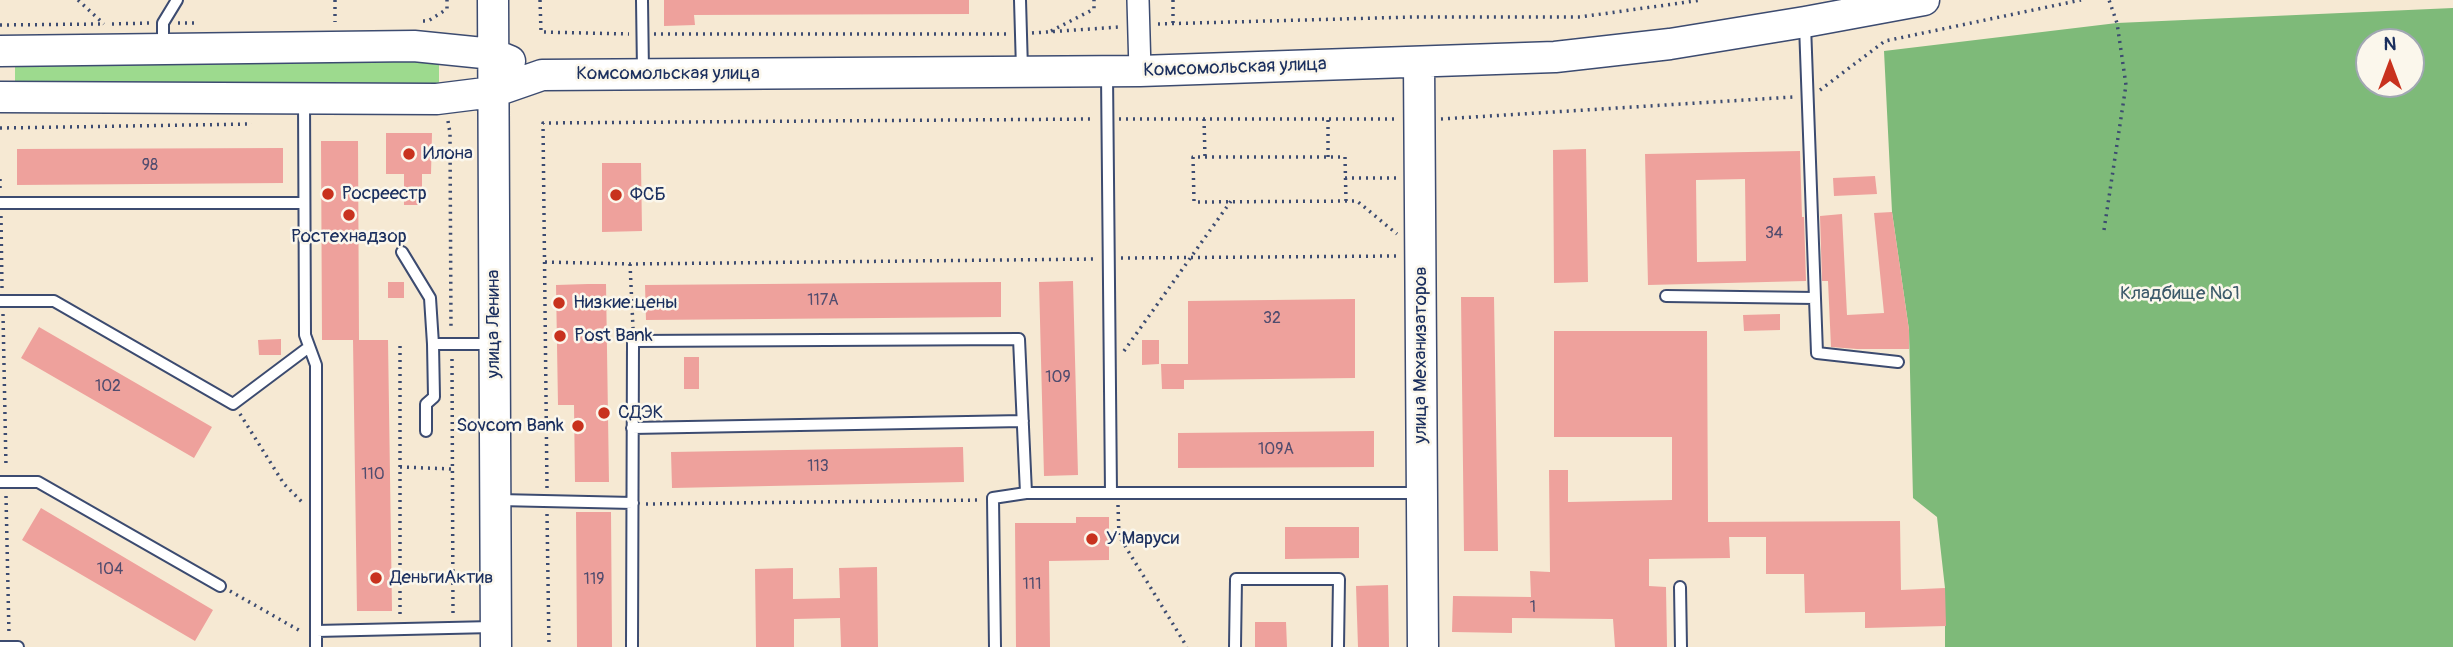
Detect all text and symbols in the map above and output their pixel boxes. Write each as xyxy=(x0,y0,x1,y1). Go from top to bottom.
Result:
north arrow xyxy=(2355,28,2425,98)
text: N xyxy=(2384,32,2396,56)
street label: Комсомольская улица xyxy=(1143,53,1327,83)
street label: Комсомольская улица xyxy=(576,63,760,85)
place label: Илона xyxy=(423,143,473,165)
marker: Илона xyxy=(401,146,417,162)
house number: 98 xyxy=(142,156,158,176)
place label: Росреестр xyxy=(342,183,427,205)
place label: ФСБ xyxy=(630,184,666,206)
marker: Росреестр xyxy=(320,186,336,202)
marker: ФСБ xyxy=(608,187,624,203)
marker: Ростехнадзор xyxy=(341,207,357,223)
house number: 34 xyxy=(1765,224,1783,244)
place label: Ростехнадзор xyxy=(291,226,407,248)
street label: улица Механизаторов xyxy=(1410,267,1432,443)
street label: улица Ленина xyxy=(483,270,505,378)
park label: Кладбище №1 xyxy=(2120,283,2240,305)
house number: 117А xyxy=(807,291,839,311)
place label: Низкие цены xyxy=(573,292,677,314)
marker: Низкие цены xyxy=(551,295,567,311)
house number: 32 xyxy=(1263,309,1281,329)
place label: Post Bank xyxy=(574,325,653,347)
marker: Post Bank xyxy=(552,328,568,344)
house number: 109 xyxy=(1045,368,1071,388)
house number: 102 xyxy=(95,377,121,397)
place label: СДЭК xyxy=(618,402,663,424)
marker: СДЭК xyxy=(596,405,612,421)
place label: Sovcom Bank xyxy=(456,415,564,437)
marker: Sovcom Bank xyxy=(570,418,586,434)
house number: 109А xyxy=(1258,440,1294,460)
house number: 113 xyxy=(807,457,829,477)
house number: 110 xyxy=(361,465,385,485)
place label: У Маруси xyxy=(1106,528,1179,550)
marker: У Маруси xyxy=(1084,531,1100,547)
house number: 104 xyxy=(97,560,123,580)
place label: ДеньгиАктив xyxy=(390,567,493,589)
marker: ДеньгиАктив xyxy=(368,570,384,586)
house number: 119 xyxy=(584,570,604,590)
house number: 111 xyxy=(1023,575,1041,595)
house number: 1 xyxy=(1530,598,1536,618)

